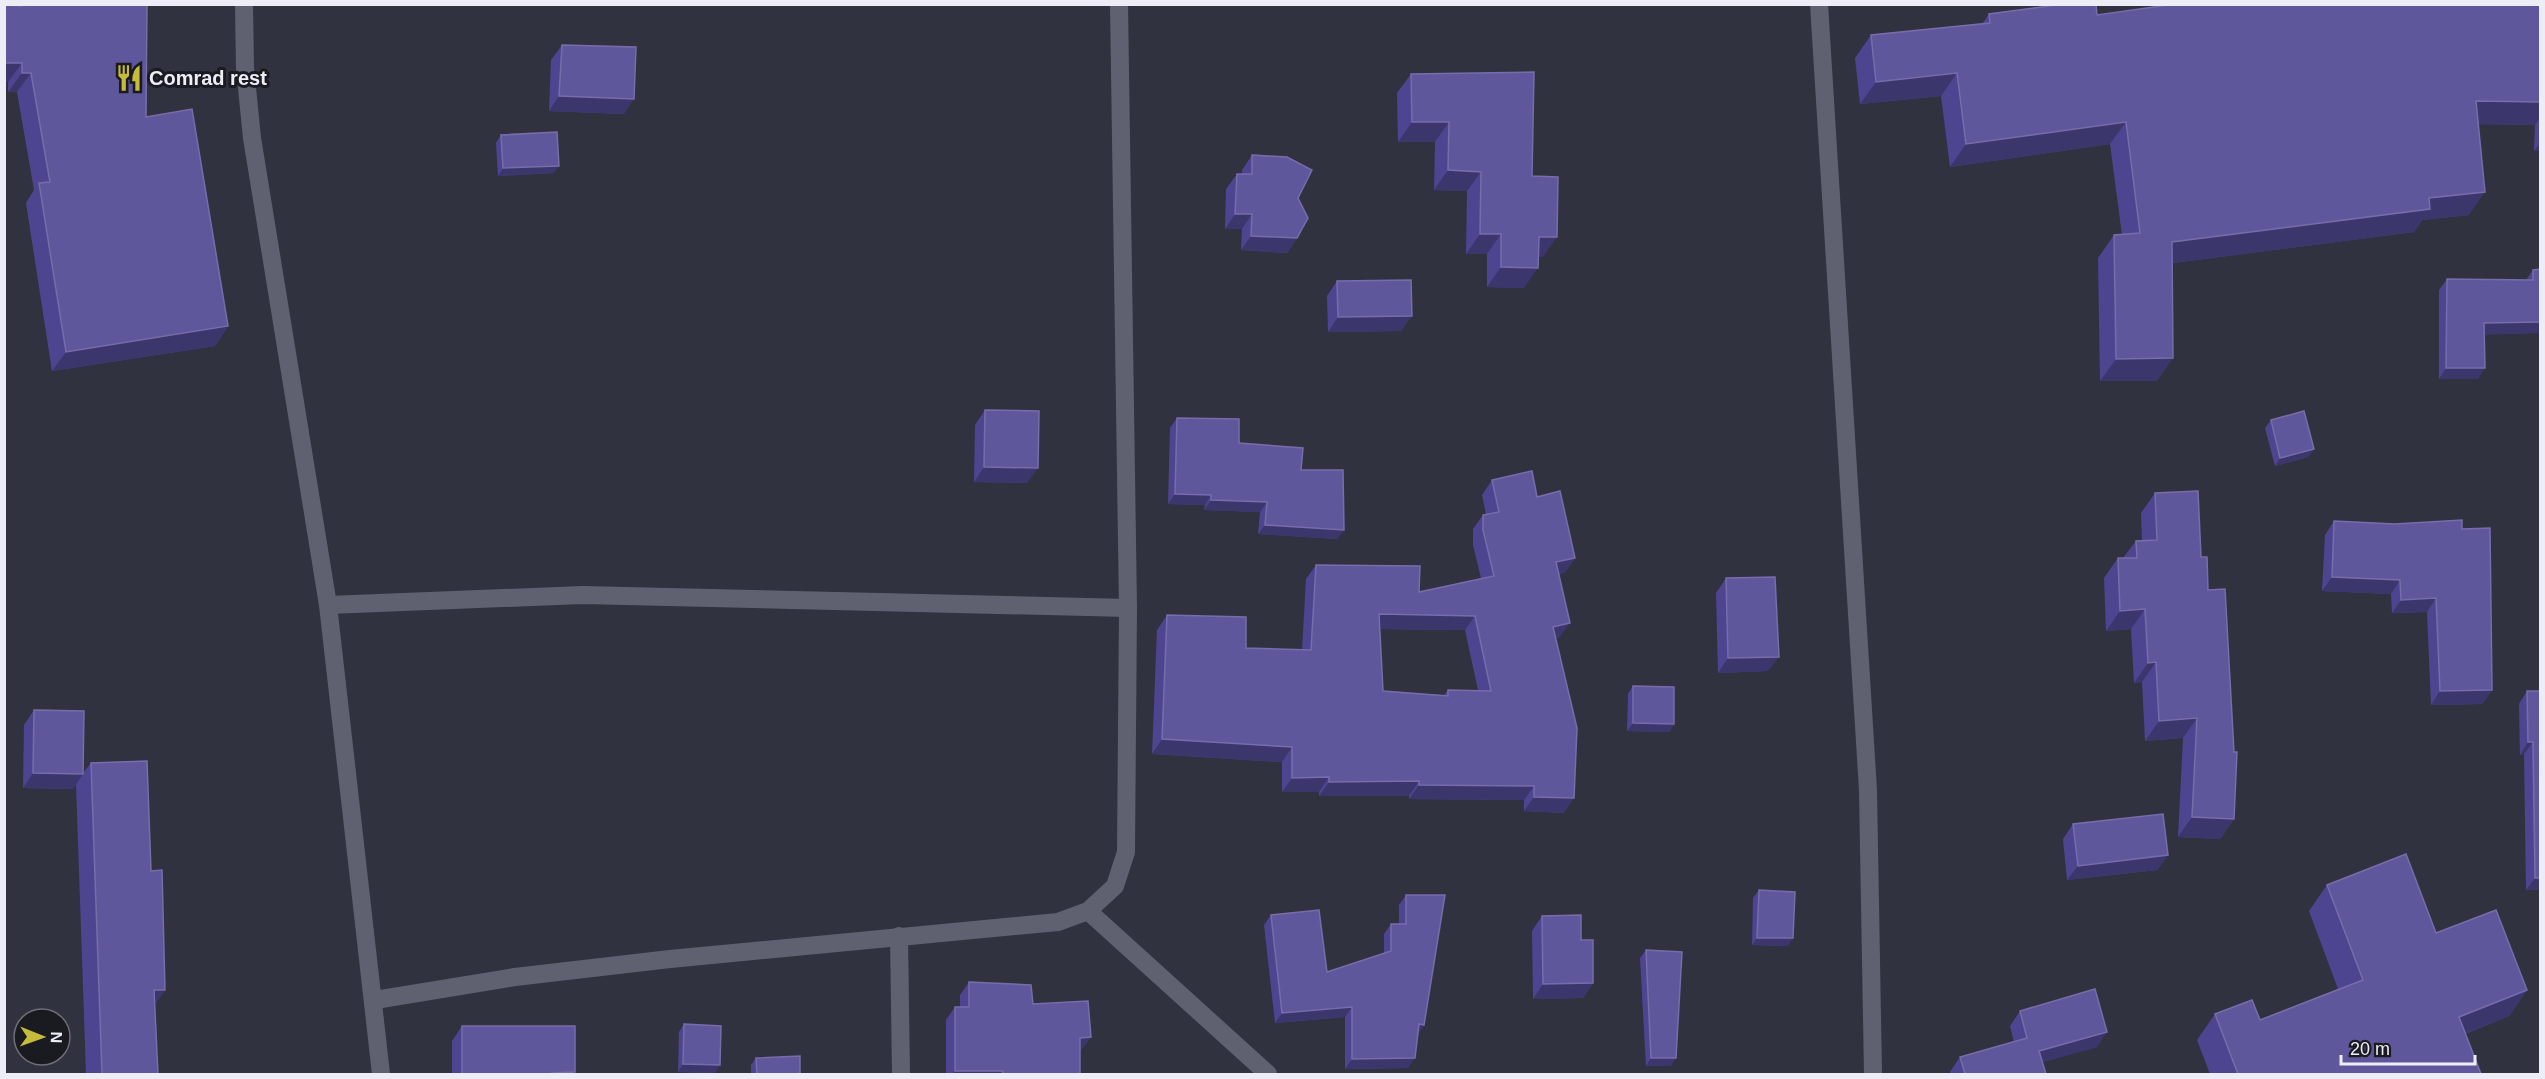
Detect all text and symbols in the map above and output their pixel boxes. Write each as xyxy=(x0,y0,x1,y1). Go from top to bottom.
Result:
restaurant icon: Comrad rest xyxy=(114,63,144,93)
place label: Comrad rest xyxy=(149,67,267,89)
north arrow xyxy=(12,1007,72,1067)
scale bar xyxy=(2341,1028,2474,1066)
text: N xyxy=(48,1031,65,1043)
text: 20 m xyxy=(2350,1039,2390,1059)

